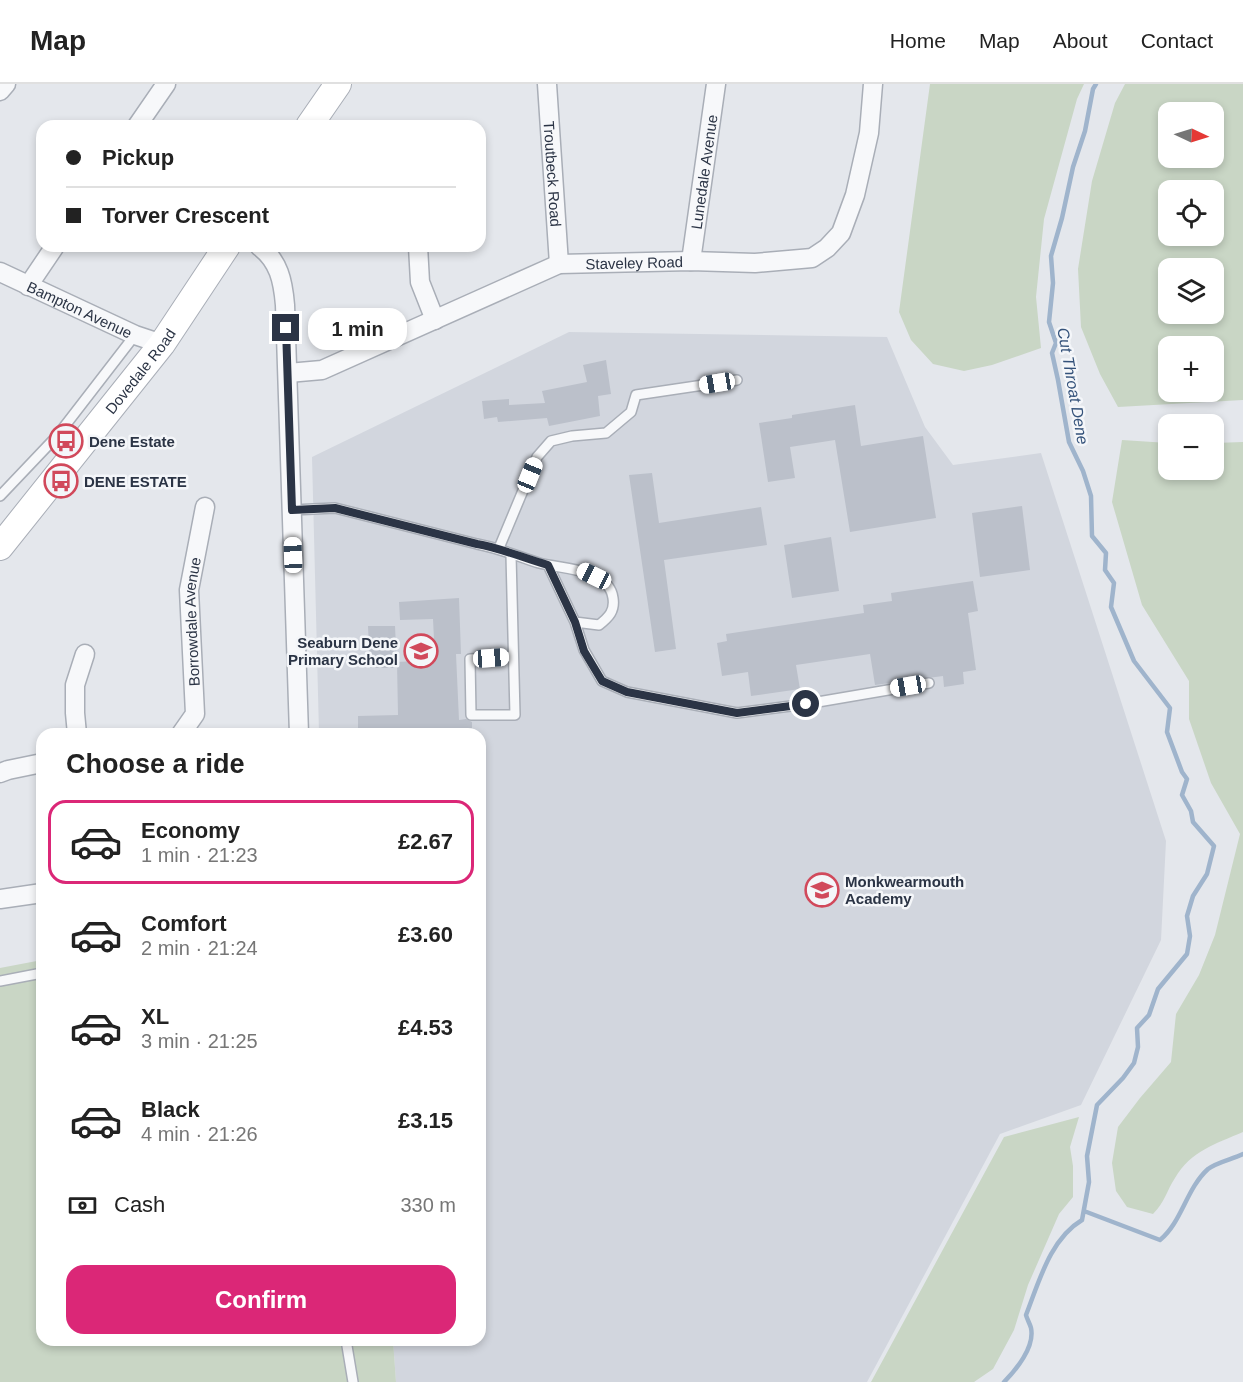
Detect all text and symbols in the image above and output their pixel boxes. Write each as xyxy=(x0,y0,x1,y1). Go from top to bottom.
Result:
text: Map xyxy=(30,25,86,56)
text: Home xyxy=(890,29,946,52)
text: Map xyxy=(979,29,1020,52)
text: About xyxy=(1053,29,1108,52)
text: Contact xyxy=(1141,29,1213,52)
north arrow xyxy=(1158,102,1224,168)
map controls xyxy=(1158,102,1224,480)
street label: Lunedale Avenue xyxy=(687,113,720,230)
street label: Troutbeck Road xyxy=(541,120,565,227)
text: Pickup xyxy=(102,145,174,170)
button: locate xyxy=(1158,180,1224,246)
text: Torver Crescent xyxy=(102,203,269,228)
street label: Staveley Road xyxy=(585,253,683,272)
button: layers xyxy=(1158,258,1224,324)
street label: Bampton Avenue xyxy=(24,277,135,341)
callout: 1 min xyxy=(307,307,406,349)
route end xyxy=(272,314,299,341)
text: 1 min xyxy=(331,318,384,340)
street label: Dovedale Road xyxy=(101,325,178,417)
water label: Cut Throat Dene xyxy=(1054,326,1092,446)
button: + xyxy=(1158,336,1224,402)
car xyxy=(698,371,736,395)
button: − xyxy=(1158,414,1224,480)
bus stop icon: Dene Estate xyxy=(48,423,84,459)
place label: Dene Estate xyxy=(89,433,175,450)
car xyxy=(515,455,545,495)
bus stop icon: DENE ESTATE xyxy=(43,463,79,499)
place label: DENE ESTATE xyxy=(84,473,187,490)
car xyxy=(283,537,303,573)
street label: Borrowdale Avenue xyxy=(180,556,204,687)
car xyxy=(574,560,614,592)
school or university icon: Seaburn Dene Primary School xyxy=(403,633,439,669)
place label: Seaburn Dene Primary School xyxy=(288,634,398,668)
car xyxy=(472,648,510,668)
car xyxy=(889,674,927,698)
route start xyxy=(792,690,819,717)
text: Choose a ride xyxy=(66,749,245,779)
icon: car xyxy=(69,815,123,869)
text: Economy xyxy=(141,818,240,843)
text: £2.67 xyxy=(398,829,453,854)
text: 1 min · 21:23 xyxy=(141,844,258,866)
school or university icon: Monkwearmouth Academy xyxy=(804,872,840,908)
place label: Monkwearmouth Academy xyxy=(845,873,964,907)
icon: car xyxy=(69,908,123,962)
text: Comfort xyxy=(141,911,227,936)
text: £3.60 xyxy=(398,922,453,947)
text: 2 min · 21:24 xyxy=(141,937,258,959)
icon: car xyxy=(69,1001,123,1055)
text: XL xyxy=(141,1004,169,1029)
text: £4.53 xyxy=(398,1015,453,1040)
text: 3 min · 21:25 xyxy=(141,1030,258,1052)
icon: car xyxy=(69,1094,123,1148)
text: Black xyxy=(141,1097,200,1122)
text: £3.15 xyxy=(398,1108,453,1133)
text: 4 min · 21:26 xyxy=(141,1123,258,1145)
icon: cash xyxy=(66,1189,99,1222)
text: Cash xyxy=(114,1192,165,1217)
text: 330 m xyxy=(400,1194,456,1216)
button: Confirm xyxy=(66,1265,456,1334)

